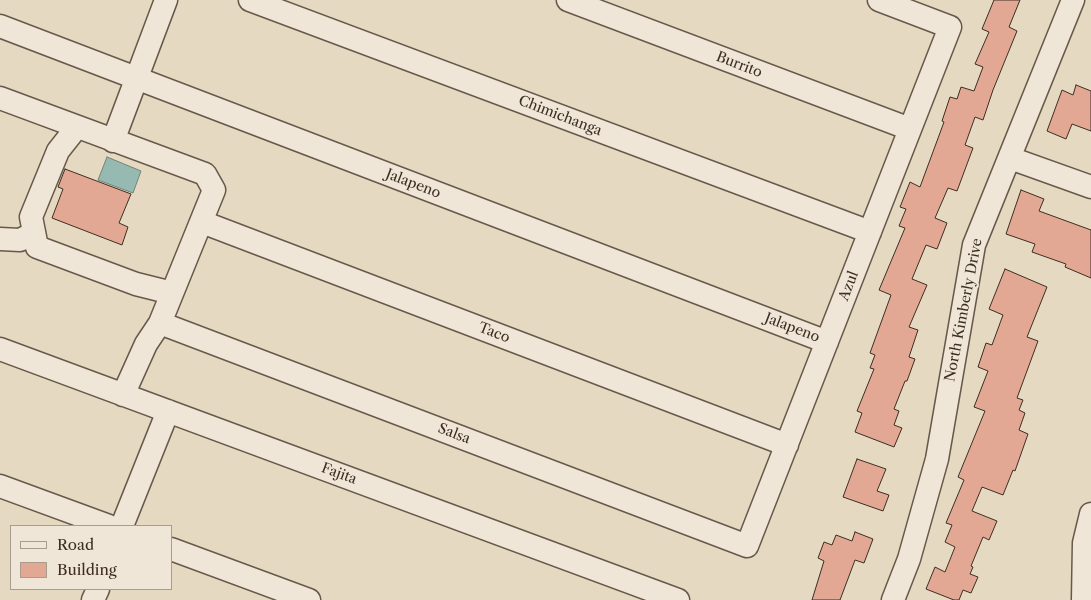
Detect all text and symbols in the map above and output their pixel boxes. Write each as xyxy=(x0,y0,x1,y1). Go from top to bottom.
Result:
street label: Burrito xyxy=(714,49,764,81)
street label: Chimichanga xyxy=(516,92,604,140)
street label: Jalapeno xyxy=(383,166,443,202)
street label: North Kimberly Drive xyxy=(942,237,986,383)
street label: Azul xyxy=(836,269,862,303)
street label: Jalapeno xyxy=(762,310,822,346)
street label: Taco xyxy=(476,319,512,347)
street label: Salsa xyxy=(435,420,473,448)
street label: Fajita xyxy=(319,460,359,488)
legend xyxy=(10,525,172,590)
text: Road xyxy=(57,535,94,554)
text: Building xyxy=(57,560,117,579)

